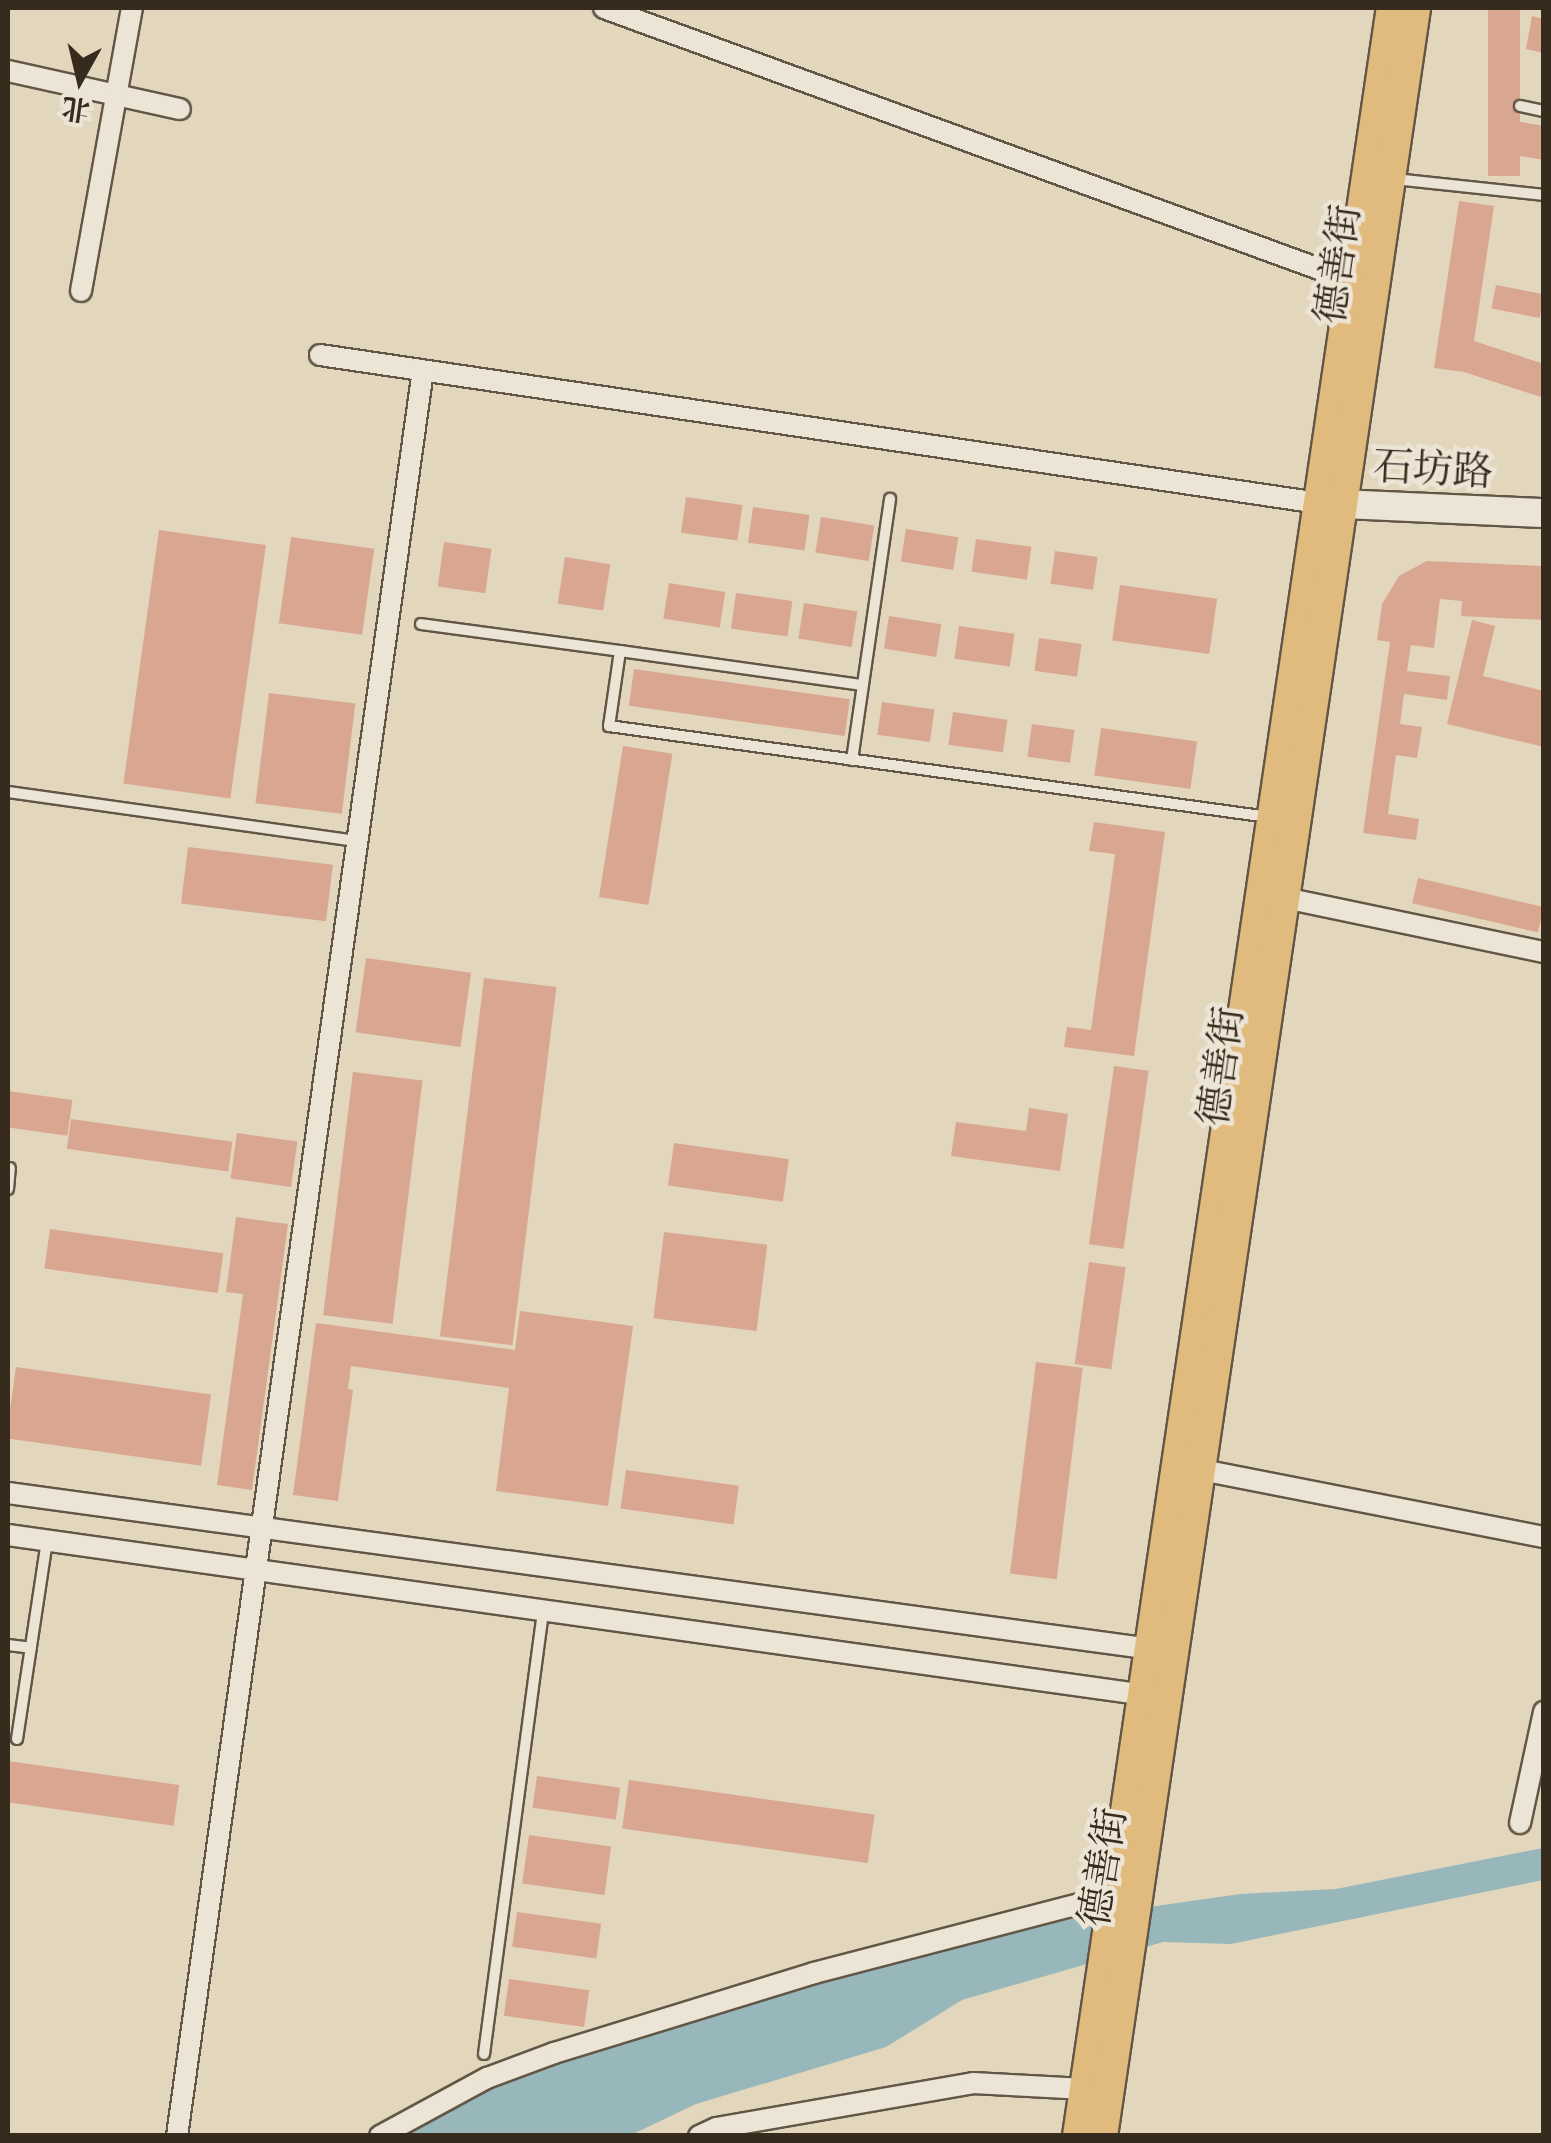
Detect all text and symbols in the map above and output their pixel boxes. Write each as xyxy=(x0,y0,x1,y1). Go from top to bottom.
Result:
north arrow xyxy=(30,30,130,130)
text: 北 xyxy=(59,90,92,129)
street label: 德善街 xyxy=(1305,201,1369,327)
street label: 石坊路 xyxy=(1372,441,1494,495)
street label: 德善街 xyxy=(1188,1003,1252,1129)
street label: 德善街 xyxy=(1069,1804,1135,1930)

